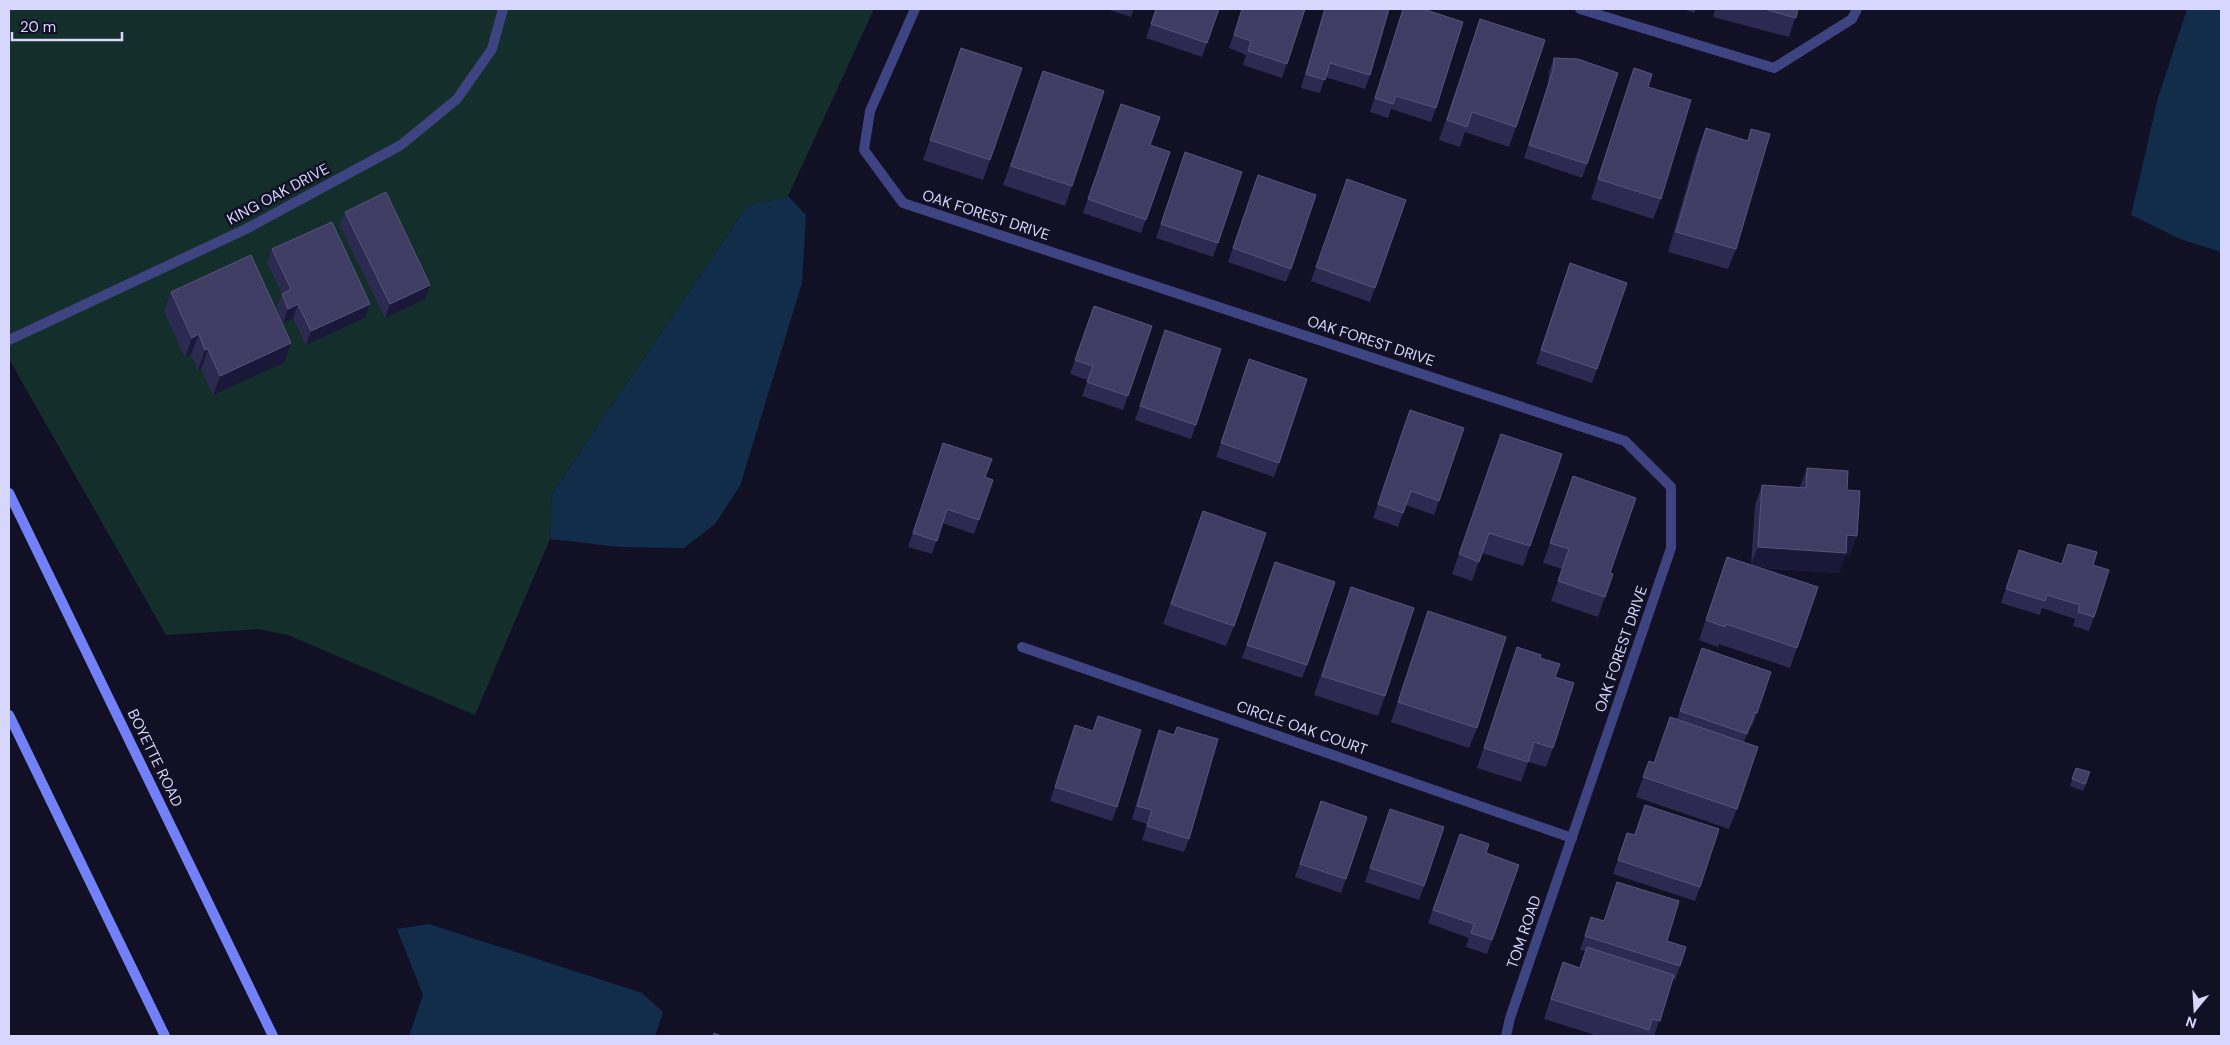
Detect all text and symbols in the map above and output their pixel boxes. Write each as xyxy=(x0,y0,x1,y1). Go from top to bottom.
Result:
scale bar xyxy=(12,10,122,42)
text: 20 m xyxy=(20,17,56,37)
street label: KING OAK DRIVE xyxy=(223,159,333,229)
street label: OAK FOREST DRIVE xyxy=(920,185,1052,245)
street label: OAK FOREST DRIVE xyxy=(1305,311,1437,371)
street label: OAK FOREST DRIVE xyxy=(1590,583,1652,715)
street label: CIRCLE OAK COURT xyxy=(1234,696,1370,760)
street label: BOYETTE ROAD xyxy=(123,706,187,810)
street label: TOM ROAD xyxy=(1502,893,1546,971)
north arrow xyxy=(2170,985,2220,1035)
text: N xyxy=(2183,1012,2199,1033)

